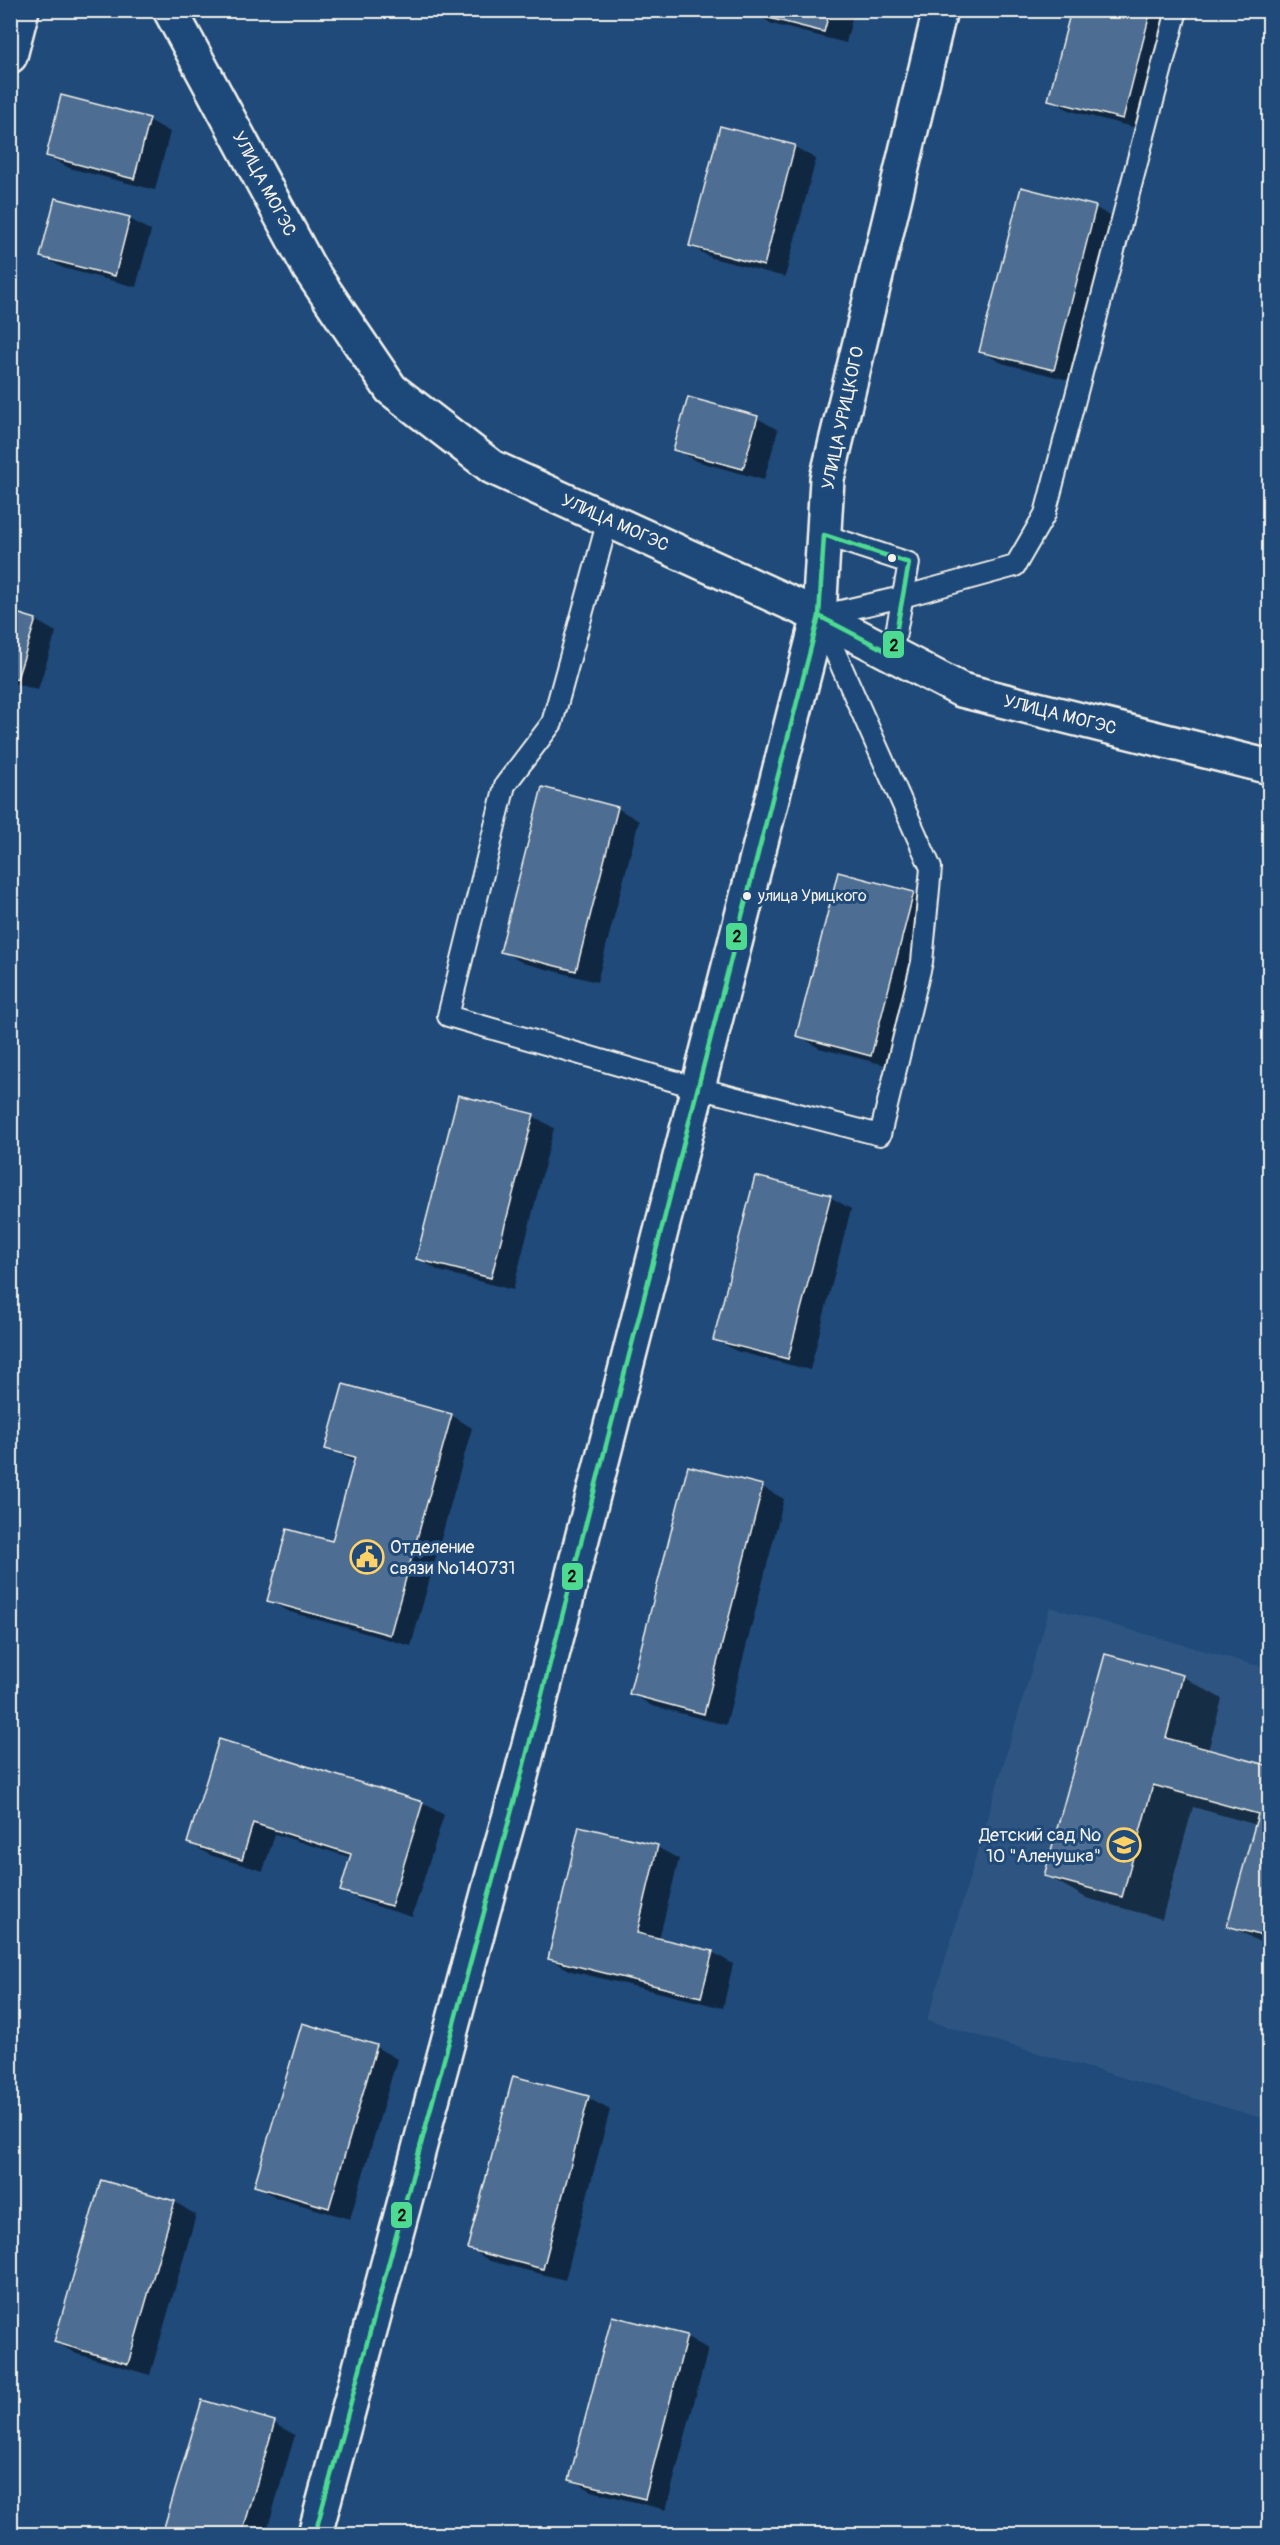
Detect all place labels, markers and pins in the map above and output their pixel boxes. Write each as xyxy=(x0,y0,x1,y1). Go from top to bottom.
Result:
unlabelled marker xyxy=(886,552,898,564)
place label: улица Урицкого xyxy=(757,886,867,906)
marker: улица Урицкого xyxy=(741,890,753,902)
place label: Отделение связи №140731 xyxy=(390,1536,515,1580)
public building icon: Отделение связи №140731 xyxy=(349,1539,385,1575)
place label: Детский сад № 10 "Аленушка" xyxy=(978,1824,1101,1868)
school or university icon: Детский сад № 10 "Аленушка" xyxy=(1106,1827,1142,1863)

